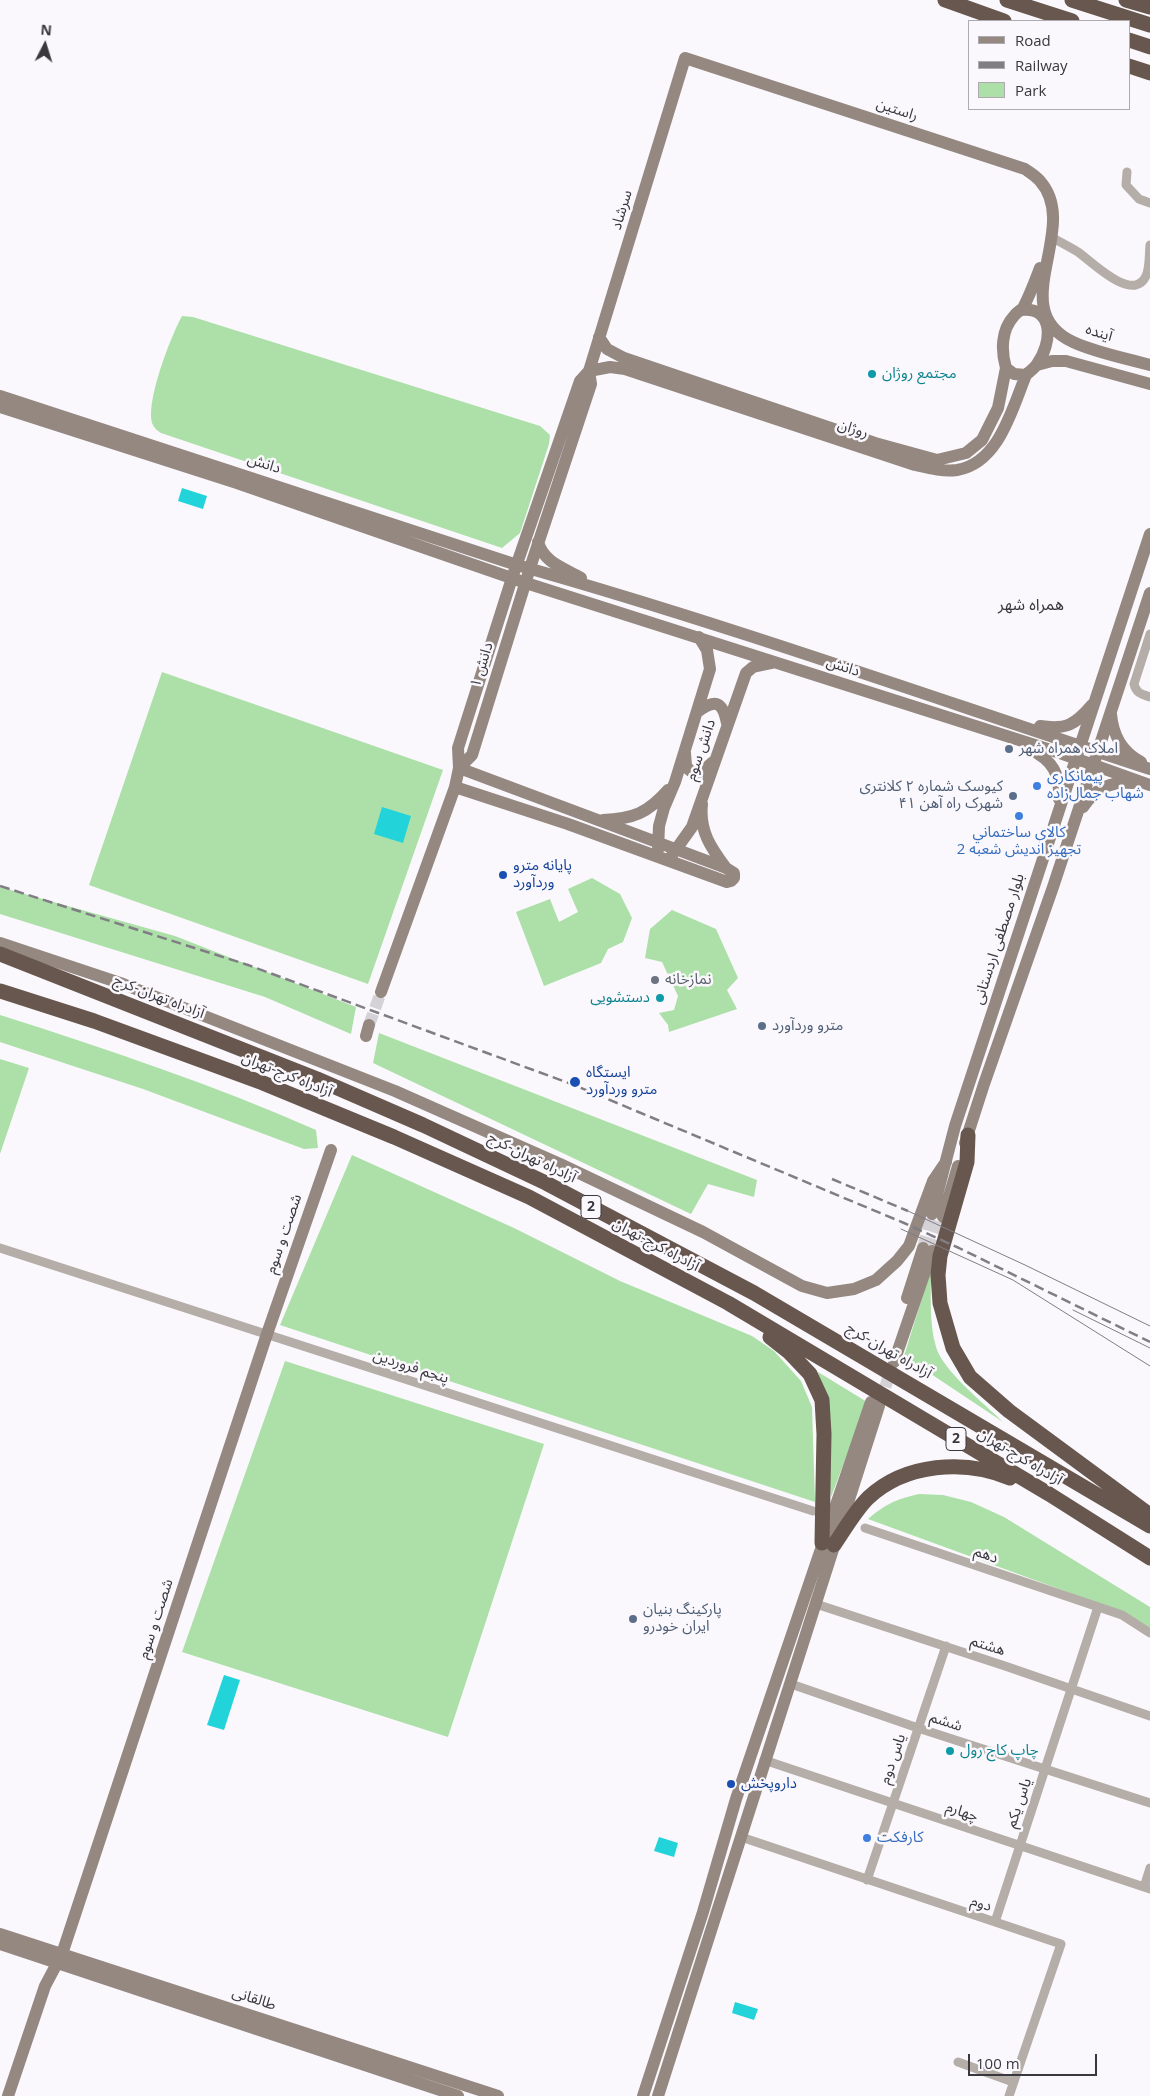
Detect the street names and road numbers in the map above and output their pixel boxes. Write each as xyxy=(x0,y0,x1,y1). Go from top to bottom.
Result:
street label: راستین xyxy=(874,95,920,125)
street label: سرشاد xyxy=(607,188,637,232)
street label: آینده xyxy=(1083,320,1115,346)
street label: روژان xyxy=(835,416,871,442)
street label: دانش xyxy=(245,450,283,478)
street label: دانش ۱ xyxy=(467,640,497,690)
street label: دانش xyxy=(824,653,862,681)
street label: دانش سوم xyxy=(682,717,720,783)
street label: بلوار مصطفی اردستانی xyxy=(969,871,1029,1007)
street label: آزادراه تهران-کرج xyxy=(111,971,207,1023)
street label: آزادراه کرج-تهران xyxy=(239,1049,335,1101)
street label: آزادراه تهران-کرج xyxy=(485,1129,579,1187)
street label: شصت و سوم xyxy=(262,1192,306,1276)
road number: 2 xyxy=(581,1196,601,1218)
street label: آزادراه کرج-تهران xyxy=(609,1214,703,1276)
street label: آزادراه تهران-کرج xyxy=(843,1319,935,1383)
street label: پنجم فروردین xyxy=(371,1346,451,1388)
street label: آزادراه کرج-تهران xyxy=(974,1425,1066,1489)
road number: 2 xyxy=(946,1428,966,1450)
street label: دهم xyxy=(972,1543,1000,1567)
street label: شصت و سوم xyxy=(135,1577,177,1661)
street label: هشتم xyxy=(968,1632,1008,1660)
street label: ششم xyxy=(928,1708,964,1736)
street label: یاس دوم xyxy=(876,1731,910,1787)
street label: یاس یکم xyxy=(1002,1776,1036,1830)
street label: چهارم xyxy=(943,1798,981,1826)
street label: دوم xyxy=(968,1892,994,1916)
street label: طالقانی xyxy=(230,1983,278,2015)

